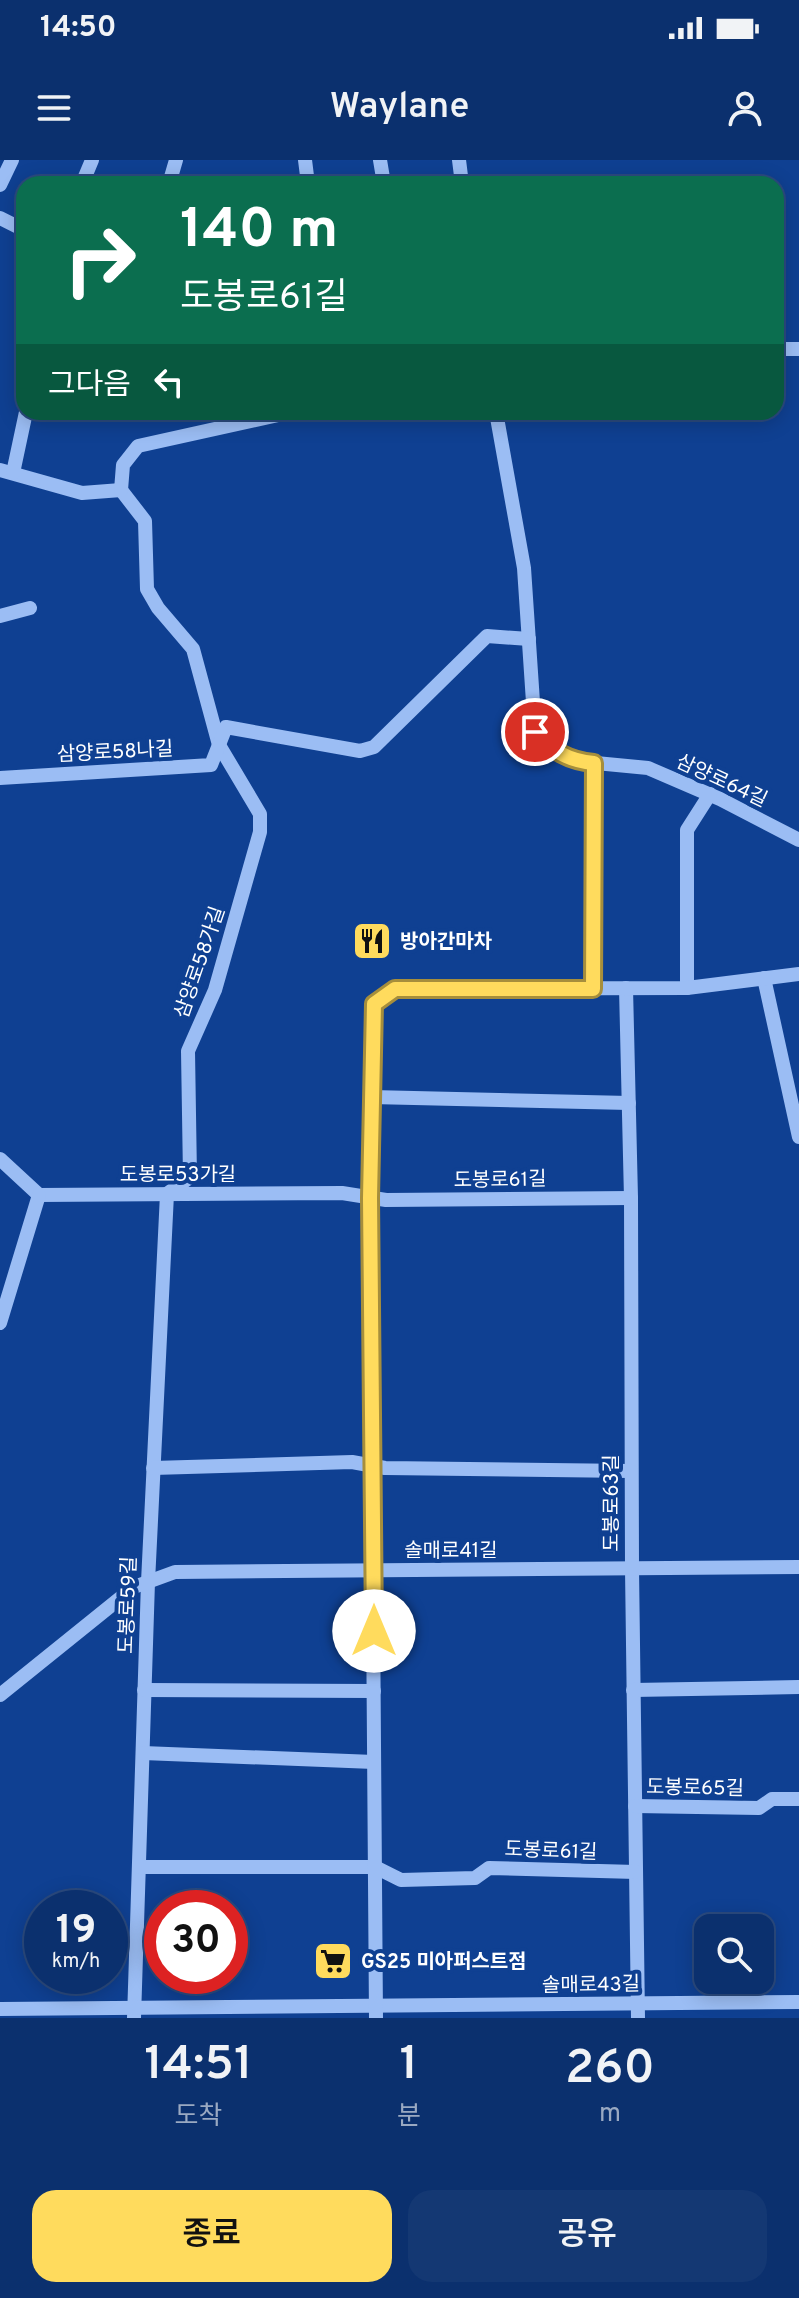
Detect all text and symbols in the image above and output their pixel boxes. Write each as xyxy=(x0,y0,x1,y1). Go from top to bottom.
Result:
text: 14:50 xyxy=(40,10,117,47)
text: Waylane xyxy=(330,85,469,131)
icon: menu xyxy=(32,86,76,130)
icon: person xyxy=(723,86,767,130)
text: 140 m xyxy=(180,197,338,267)
icon: right xyxy=(48,208,152,312)
text: 도봉로61길 xyxy=(180,276,347,322)
icon: left xyxy=(147,360,191,404)
text: 그다음 xyxy=(48,368,131,405)
pin xyxy=(501,698,569,766)
icon: arrive xyxy=(513,710,557,754)
street label: 삼양로58나길 xyxy=(56,737,174,769)
street label: 삼양로64길 xyxy=(671,749,771,814)
street label: 삼양로58가길 xyxy=(170,903,232,1022)
restaurant icon: 방아간마차 xyxy=(351,920,393,962)
place label: 방아간마차 xyxy=(400,930,493,956)
street label: 도봉로53가길 xyxy=(120,1163,236,1189)
street label: 도봉로61길 xyxy=(453,1167,547,1195)
street label: 도봉로63길 xyxy=(600,1454,626,1552)
street label: 솔매로41길 xyxy=(404,1539,498,1565)
street label: 도봉로59길 xyxy=(114,1556,144,1654)
position arrow xyxy=(332,1589,416,1673)
street label: 도봉로65길 xyxy=(646,1775,744,1803)
street label: 도봉로61길 xyxy=(504,1837,598,1867)
speed limit sign: 30 xyxy=(144,1890,248,1994)
text: 19 xyxy=(56,1907,96,1957)
map controls xyxy=(694,1914,774,1994)
button: search xyxy=(694,1914,774,1994)
supermarket icon: GS25 미아퍼스트점 xyxy=(312,1940,354,1982)
text: km/h xyxy=(52,1949,100,1975)
place label: GS25 미아퍼스트점 xyxy=(361,1950,527,1976)
street label: 솔매로43길 xyxy=(542,1972,640,2000)
text: 14:51 xyxy=(144,2036,253,2096)
text: 1 xyxy=(399,2036,418,2096)
text: 260 xyxy=(565,2040,655,2100)
text: m xyxy=(599,2098,621,2131)
text: 도착 xyxy=(175,2101,222,2134)
text: 분 xyxy=(397,2101,421,2134)
button: 종료 xyxy=(32,2190,392,2282)
button: 공유 xyxy=(408,2190,767,2282)

